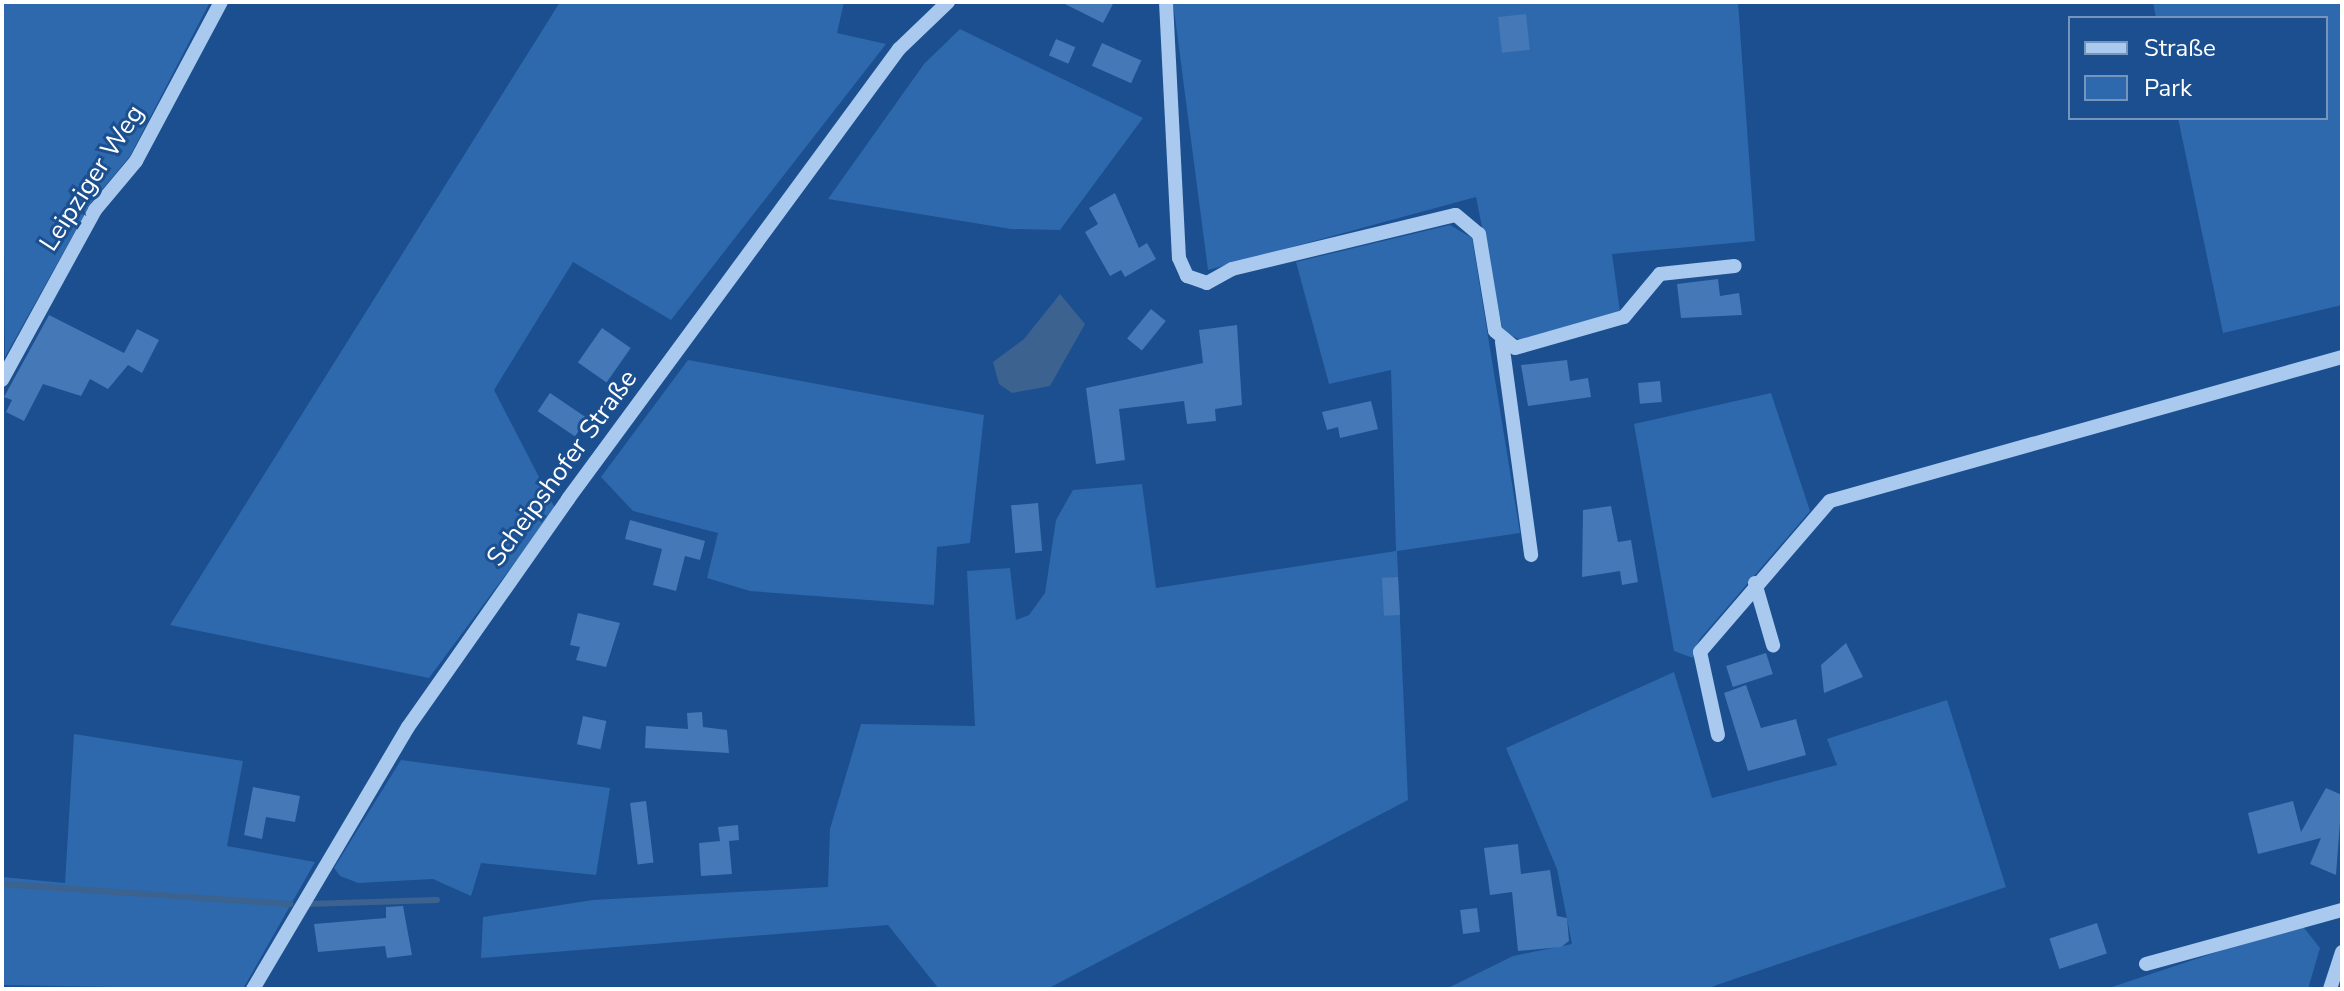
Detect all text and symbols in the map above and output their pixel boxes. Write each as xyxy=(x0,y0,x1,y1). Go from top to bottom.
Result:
legend xyxy=(2068,16,2328,120)
text: Straße xyxy=(2144,32,2216,64)
text: Park xyxy=(2144,72,2192,104)
street label: Leipziger Weg xyxy=(33,99,151,257)
street label: Scheipshofer Straße xyxy=(480,364,644,572)

